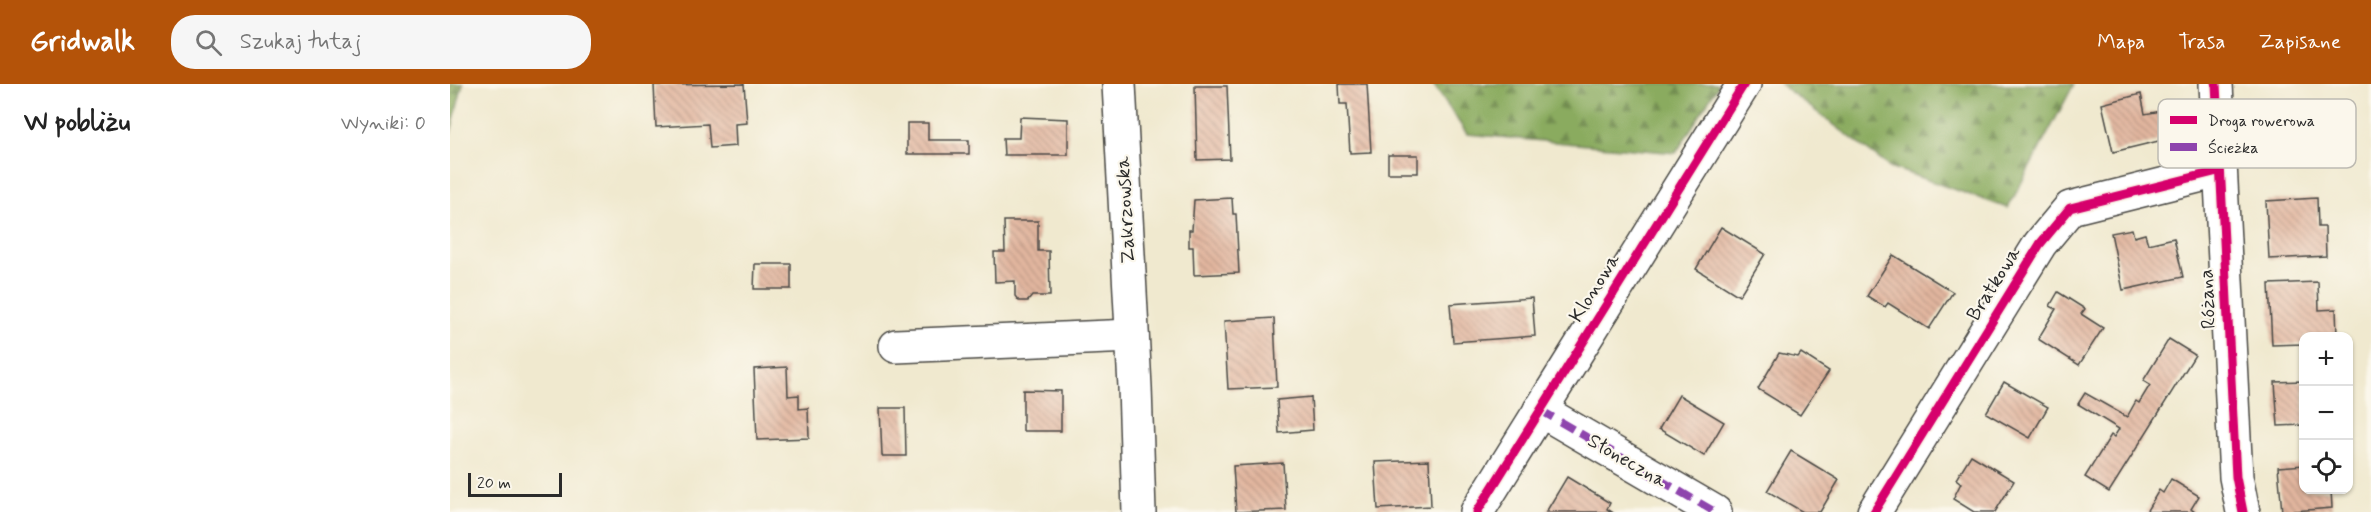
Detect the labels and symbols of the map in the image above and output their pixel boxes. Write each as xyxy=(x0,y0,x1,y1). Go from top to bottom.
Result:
legend xyxy=(2158,99,2356,168)
text: Droga rowerowa xyxy=(2208,111,2315,132)
text: Ścieżka xyxy=(2208,138,2259,159)
street label: Zakrzowska xyxy=(1110,155,1142,264)
street label: Bratkowa xyxy=(1961,241,2028,326)
street label: Klonowa xyxy=(1563,248,1627,328)
street label: Różana xyxy=(2193,268,2223,330)
street label: Słoneczna xyxy=(1583,428,1672,495)
scale bar xyxy=(468,470,562,498)

